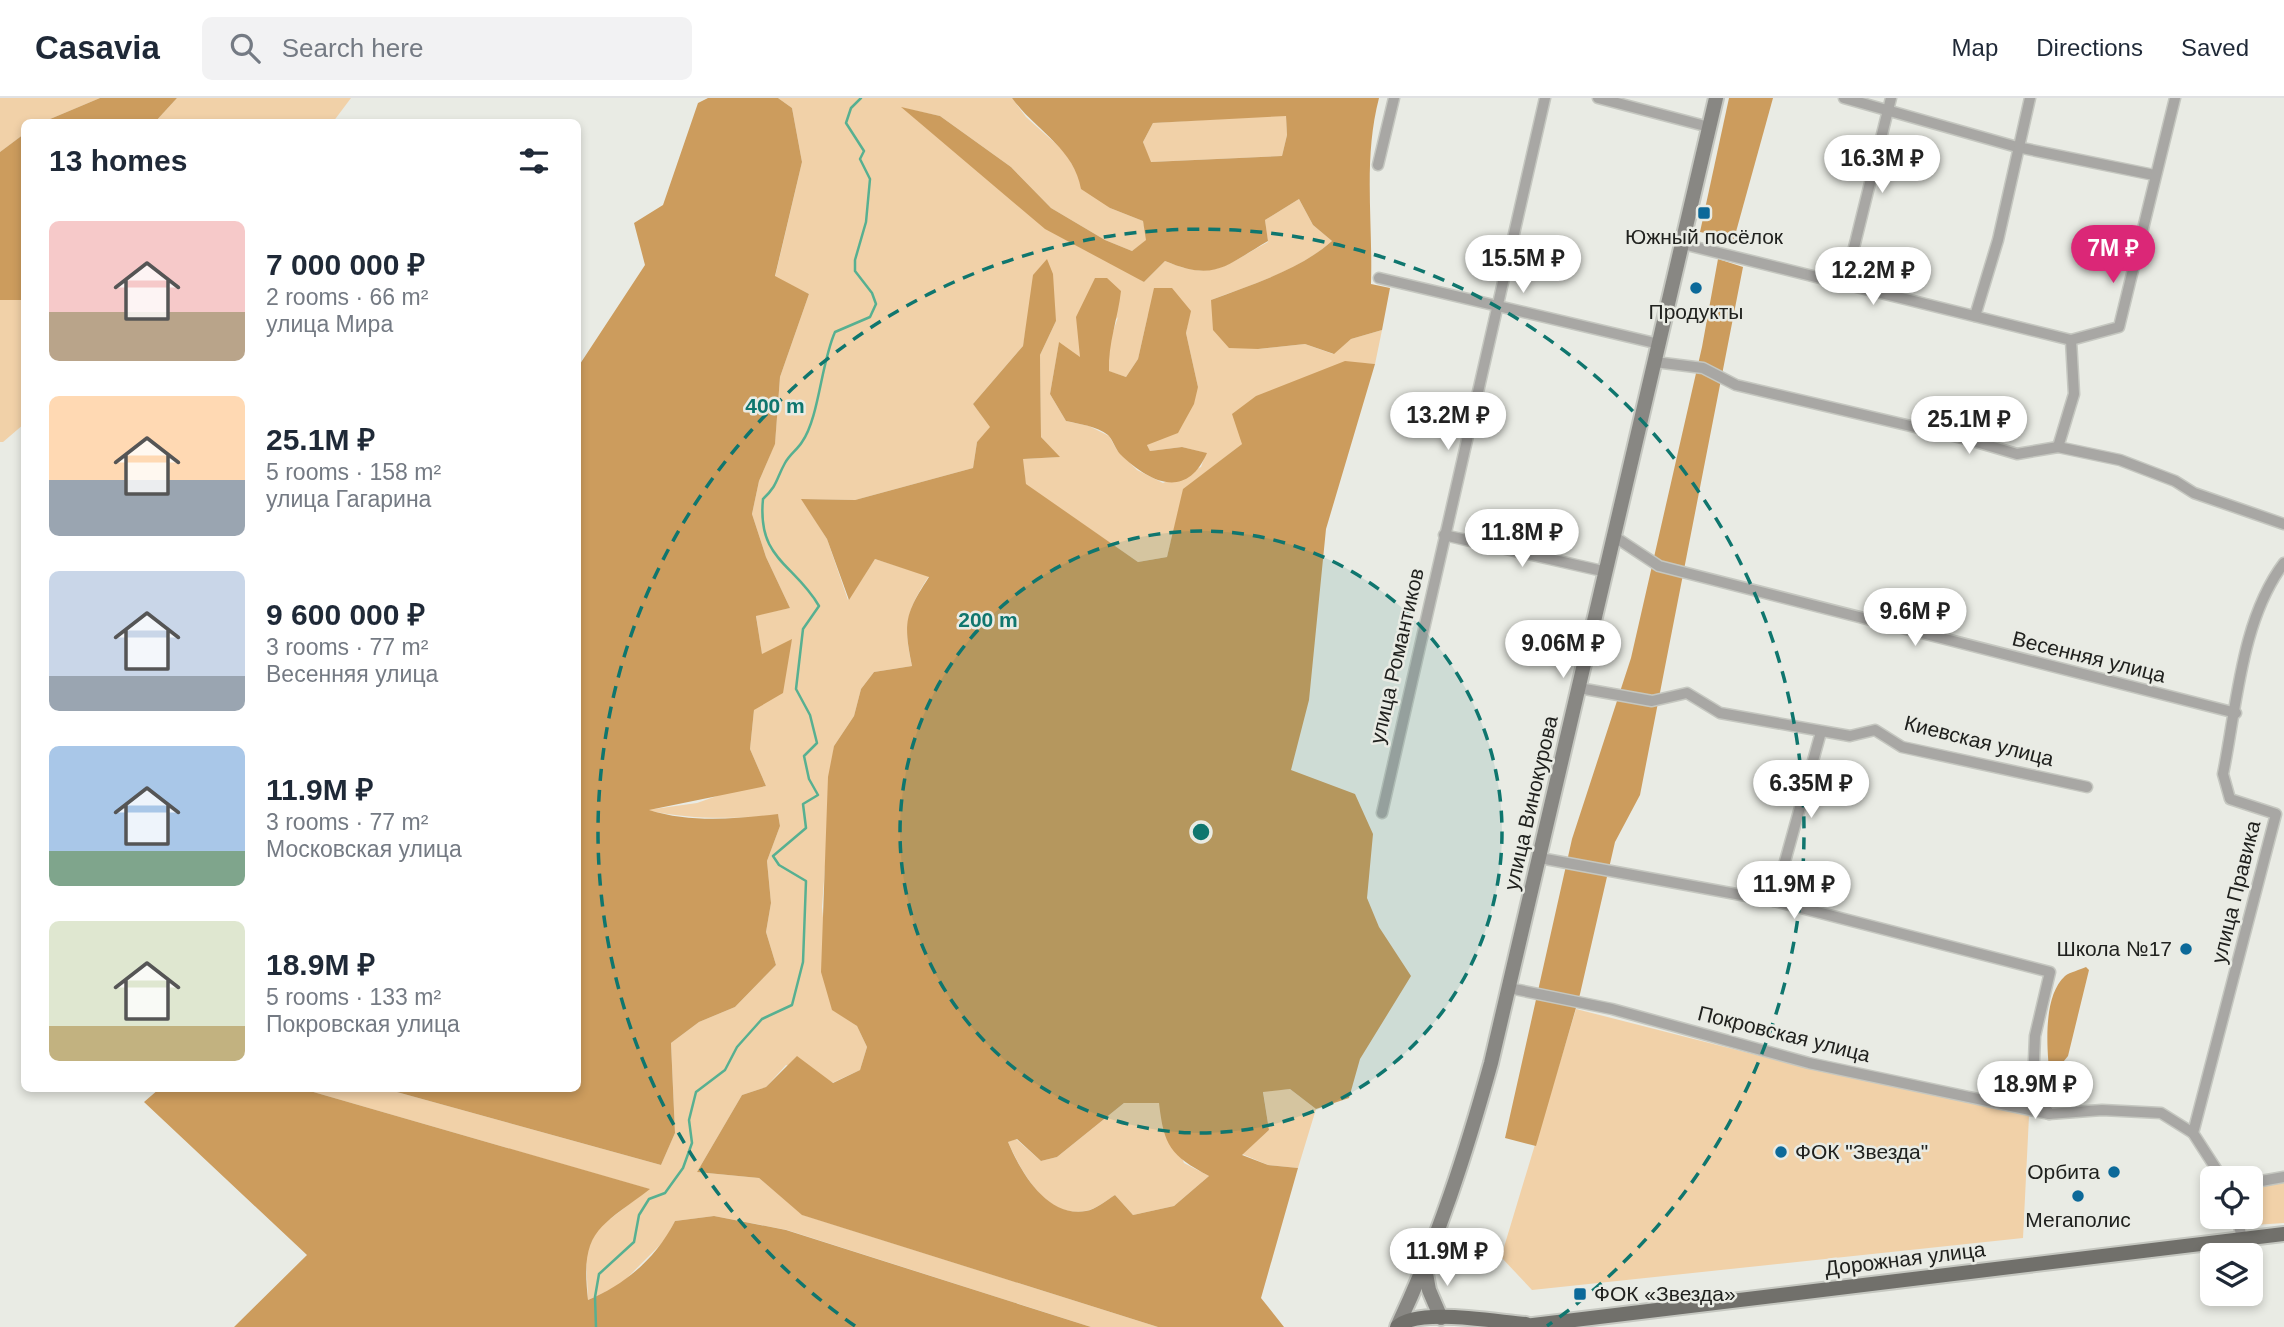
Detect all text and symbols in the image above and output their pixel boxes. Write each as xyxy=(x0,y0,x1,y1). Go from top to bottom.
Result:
search box xyxy=(202,17,692,80)
text: Casavia xyxy=(35,29,160,66)
icon: search xyxy=(226,29,264,67)
text: Search here xyxy=(282,33,423,63)
text: Map xyxy=(1952,34,1998,61)
text: Directions xyxy=(2036,34,2143,61)
text: Saved xyxy=(2181,34,2249,61)
pin: 16.3M ₽ xyxy=(1817,136,1947,195)
icon: filters xyxy=(515,142,553,180)
text: 13 homes xyxy=(49,144,187,177)
text: 16.3M ₽ xyxy=(1840,145,1924,171)
marker: Южный посёлок xyxy=(1696,205,1712,221)
place label: Южный посёлок xyxy=(1625,225,1784,248)
pin: 7M ₽ xyxy=(2072,226,2154,285)
text: 7M ₽ xyxy=(2087,235,2139,261)
pin: 15.5M ₽ xyxy=(1458,236,1588,295)
text: 15.5M ₽ xyxy=(1481,245,1565,271)
text: 7 000 000 ₽ xyxy=(266,248,425,281)
pin: 12.2M ₽ xyxy=(1808,248,1938,307)
icon: home xyxy=(105,249,189,333)
text: 12.2M ₽ xyxy=(1831,257,1915,283)
marker: Продукты xyxy=(1688,280,1704,296)
text: 2 rooms · 66 m² xyxy=(266,284,428,310)
place label: Продукты xyxy=(1649,300,1743,323)
text: улица Мира xyxy=(266,311,393,337)
pin: 13.2M ₽ xyxy=(1383,392,1513,452)
text: 400 m xyxy=(745,394,805,417)
pin: 25.1M ₽ xyxy=(1904,396,2034,456)
text: 13.2M ₽ xyxy=(1406,402,1490,428)
text: 25.1M ₽ xyxy=(1927,406,2011,432)
text: 25.1M ₽ xyxy=(266,423,375,456)
icon: home xyxy=(105,424,189,508)
text: 5 rooms · 158 m² xyxy=(266,459,441,485)
text: улица Гагарина xyxy=(266,486,431,512)
pin: 11.8M ₽ xyxy=(1457,510,1587,569)
text: 11.8M ₽ xyxy=(1481,519,1563,545)
street label: улица Романтиков xyxy=(1365,566,1428,746)
pin: 9.6M ₽ xyxy=(1858,588,1972,648)
text: 9 600 000 ₽ xyxy=(266,598,425,631)
text: 9.6M ₽ xyxy=(1880,598,1950,624)
icon: home xyxy=(105,599,189,683)
text: 200 m xyxy=(958,608,1018,631)
pin: 9.06M ₽ xyxy=(1498,620,1628,680)
street label: Весенняя улица xyxy=(2010,626,2169,687)
text: 9.06M ₽ xyxy=(1521,630,1605,656)
text: 3 rooms · 77 m² xyxy=(266,634,428,660)
text: Весенняя улица xyxy=(266,661,438,687)
street label: Киевская улица xyxy=(1902,711,2057,770)
street label: улица Винокурова xyxy=(1499,713,1562,892)
pin: 6.35M ₽ xyxy=(1746,760,1876,820)
text: 6.35M ₽ xyxy=(1769,770,1853,796)
text: 11.9M ₽ xyxy=(266,773,374,806)
icon: home xyxy=(105,774,189,858)
text: 3 rooms · 77 m² xyxy=(266,809,428,835)
street label: улица Правика xyxy=(2207,818,2264,966)
centre of rings xyxy=(1189,820,1213,844)
text: Московская улица xyxy=(266,836,462,862)
pin: 11.9M ₽ xyxy=(1729,862,1859,921)
text: 11.9M ₽ xyxy=(1753,871,1835,897)
place label: Школа №17 xyxy=(2056,937,2172,960)
marker: Школа №17 xyxy=(2178,941,2194,957)
text: 18.9M ₽ xyxy=(266,948,375,981)
icon: home xyxy=(105,949,189,1033)
text: 5 rooms · 133 m² xyxy=(266,984,441,1010)
street label: Покровская улица xyxy=(1695,1001,1873,1066)
text: Покровская улица xyxy=(266,1011,460,1037)
pin: 18.9M ₽ xyxy=(1970,1062,2100,1121)
text: 18.9M ₽ xyxy=(1993,1071,2077,1097)
place label: ФОК "Звезда" xyxy=(1795,1140,1928,1163)
marker: ФОК "Звезда" xyxy=(1773,1144,1789,1160)
place label: Орбита xyxy=(2027,1160,2100,1183)
marker: Орбита xyxy=(2106,1164,2122,1180)
map controls xyxy=(2200,1166,2263,1306)
button: locate xyxy=(2200,1166,2263,1229)
marker: Мегаполис xyxy=(2070,1188,2086,1204)
place label: Мегаполис xyxy=(2025,1208,2131,1231)
pin: 11.9M ₽ xyxy=(1382,1228,1512,1288)
street label: Дорожная улица xyxy=(1823,1237,1987,1280)
text: 11.9M ₽ xyxy=(1406,1238,1488,1264)
button: layers xyxy=(2200,1243,2263,1306)
place label: ФОК «Звезда» xyxy=(1594,1282,1736,1305)
marker: ФОК «Звезда» xyxy=(1572,1286,1588,1302)

